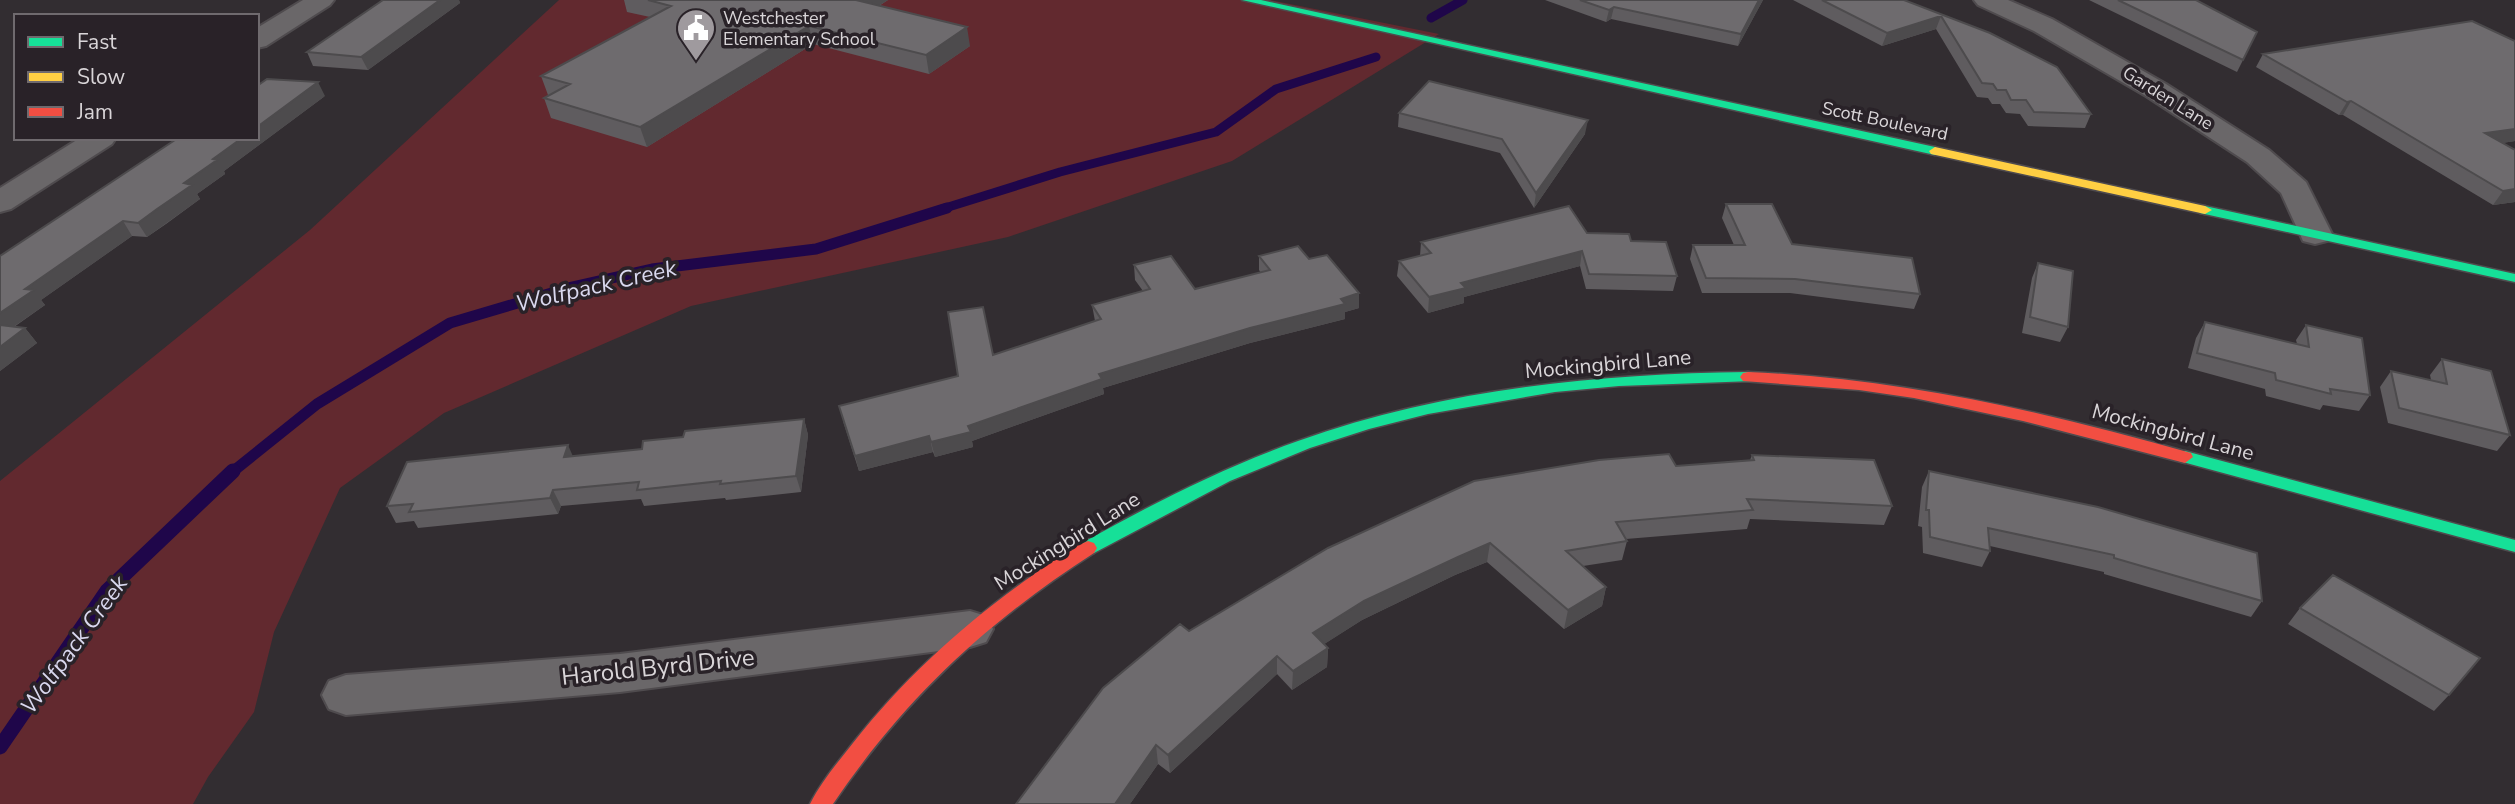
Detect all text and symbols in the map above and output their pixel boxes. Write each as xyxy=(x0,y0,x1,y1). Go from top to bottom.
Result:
place label: Westchester Elementary School xyxy=(723,6,876,51)
public building icon: Westchester Elementary School xyxy=(675,7,717,62)
legend xyxy=(14,14,259,140)
text: Fast xyxy=(77,28,117,56)
street label: Garden Lane xyxy=(2118,61,2218,135)
text: Slow xyxy=(77,63,126,91)
street label: Scott Boulevard xyxy=(1820,96,1950,146)
text: Jam xyxy=(76,98,113,126)
water label: Wolfpack Creek xyxy=(512,252,680,320)
street label: Mockingbird Lane xyxy=(1524,343,1692,385)
street label: Mockingbird Lane xyxy=(2089,397,2257,467)
street label: Mockingbird Lane xyxy=(989,485,1145,597)
water label: Wolfpack Creek xyxy=(13,569,135,721)
street label: Harold Byrd Drive xyxy=(560,641,756,693)

